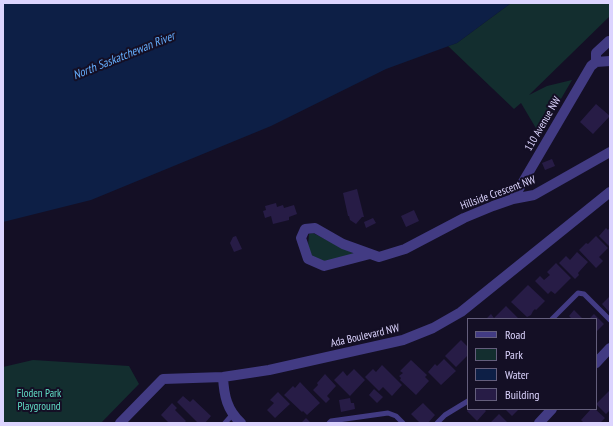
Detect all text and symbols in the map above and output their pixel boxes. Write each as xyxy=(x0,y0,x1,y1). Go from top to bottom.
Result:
water label: North Saskatchewan River xyxy=(71,29,177,83)
street label: 110 Avenue NW xyxy=(522,94,564,154)
street label: Hillside Crescent NW xyxy=(459,173,537,213)
legend xyxy=(467,318,597,410)
street label: Ada Boulevard NW xyxy=(329,322,401,350)
text: Road xyxy=(505,327,525,342)
text: Park xyxy=(505,347,523,362)
text: Water xyxy=(505,367,529,382)
park label: Floden Park Playground xyxy=(17,387,61,413)
text: Building xyxy=(505,387,540,402)

